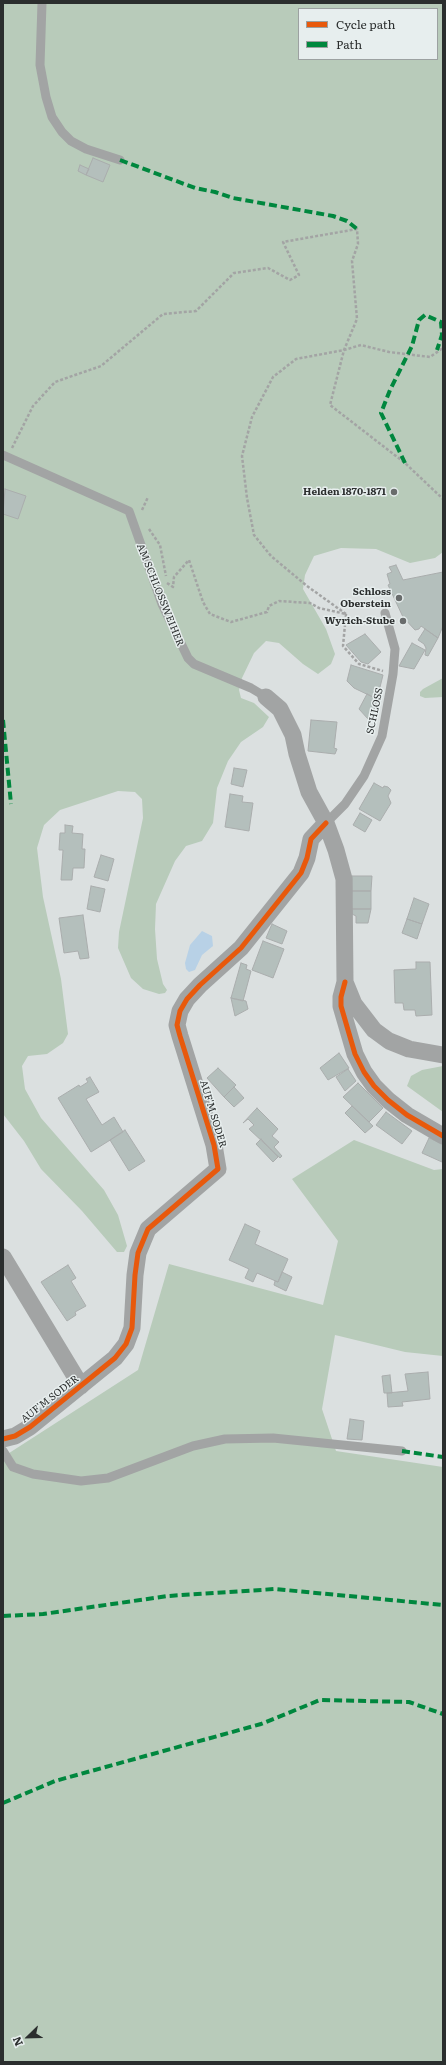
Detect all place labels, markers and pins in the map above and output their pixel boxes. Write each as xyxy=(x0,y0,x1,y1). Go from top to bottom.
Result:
place label: Helden 1870-1871 xyxy=(303,486,386,498)
marker: Helden 1870-1871 xyxy=(389,487,399,497)
place label: Schloss Oberstein xyxy=(340,586,391,610)
marker: Schloss Oberstein xyxy=(394,593,404,603)
place label: Wyrich-Stube xyxy=(325,615,395,627)
marker: Wyrich-Stube xyxy=(398,616,408,626)

